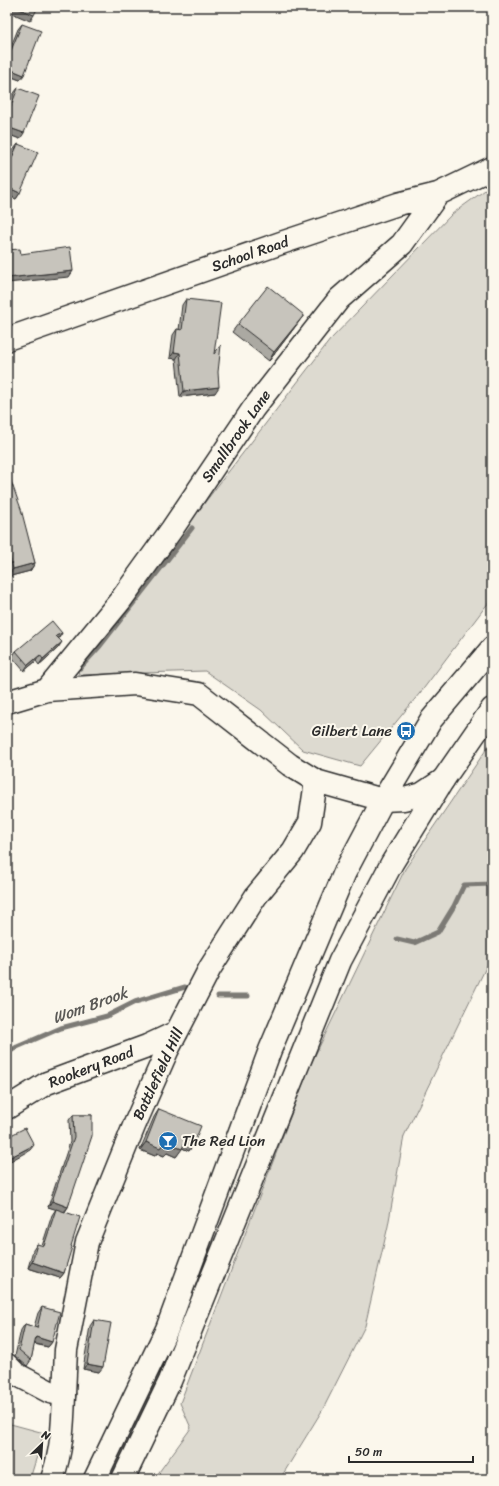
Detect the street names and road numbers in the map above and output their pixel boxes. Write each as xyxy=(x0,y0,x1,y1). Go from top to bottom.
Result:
street label: School Road xyxy=(208,228,293,279)
street label: Smallbrook Lane xyxy=(194,384,278,488)
street label: Battlefield Hill xyxy=(125,1023,191,1124)
street label: Rookery Road xyxy=(45,1038,138,1095)

